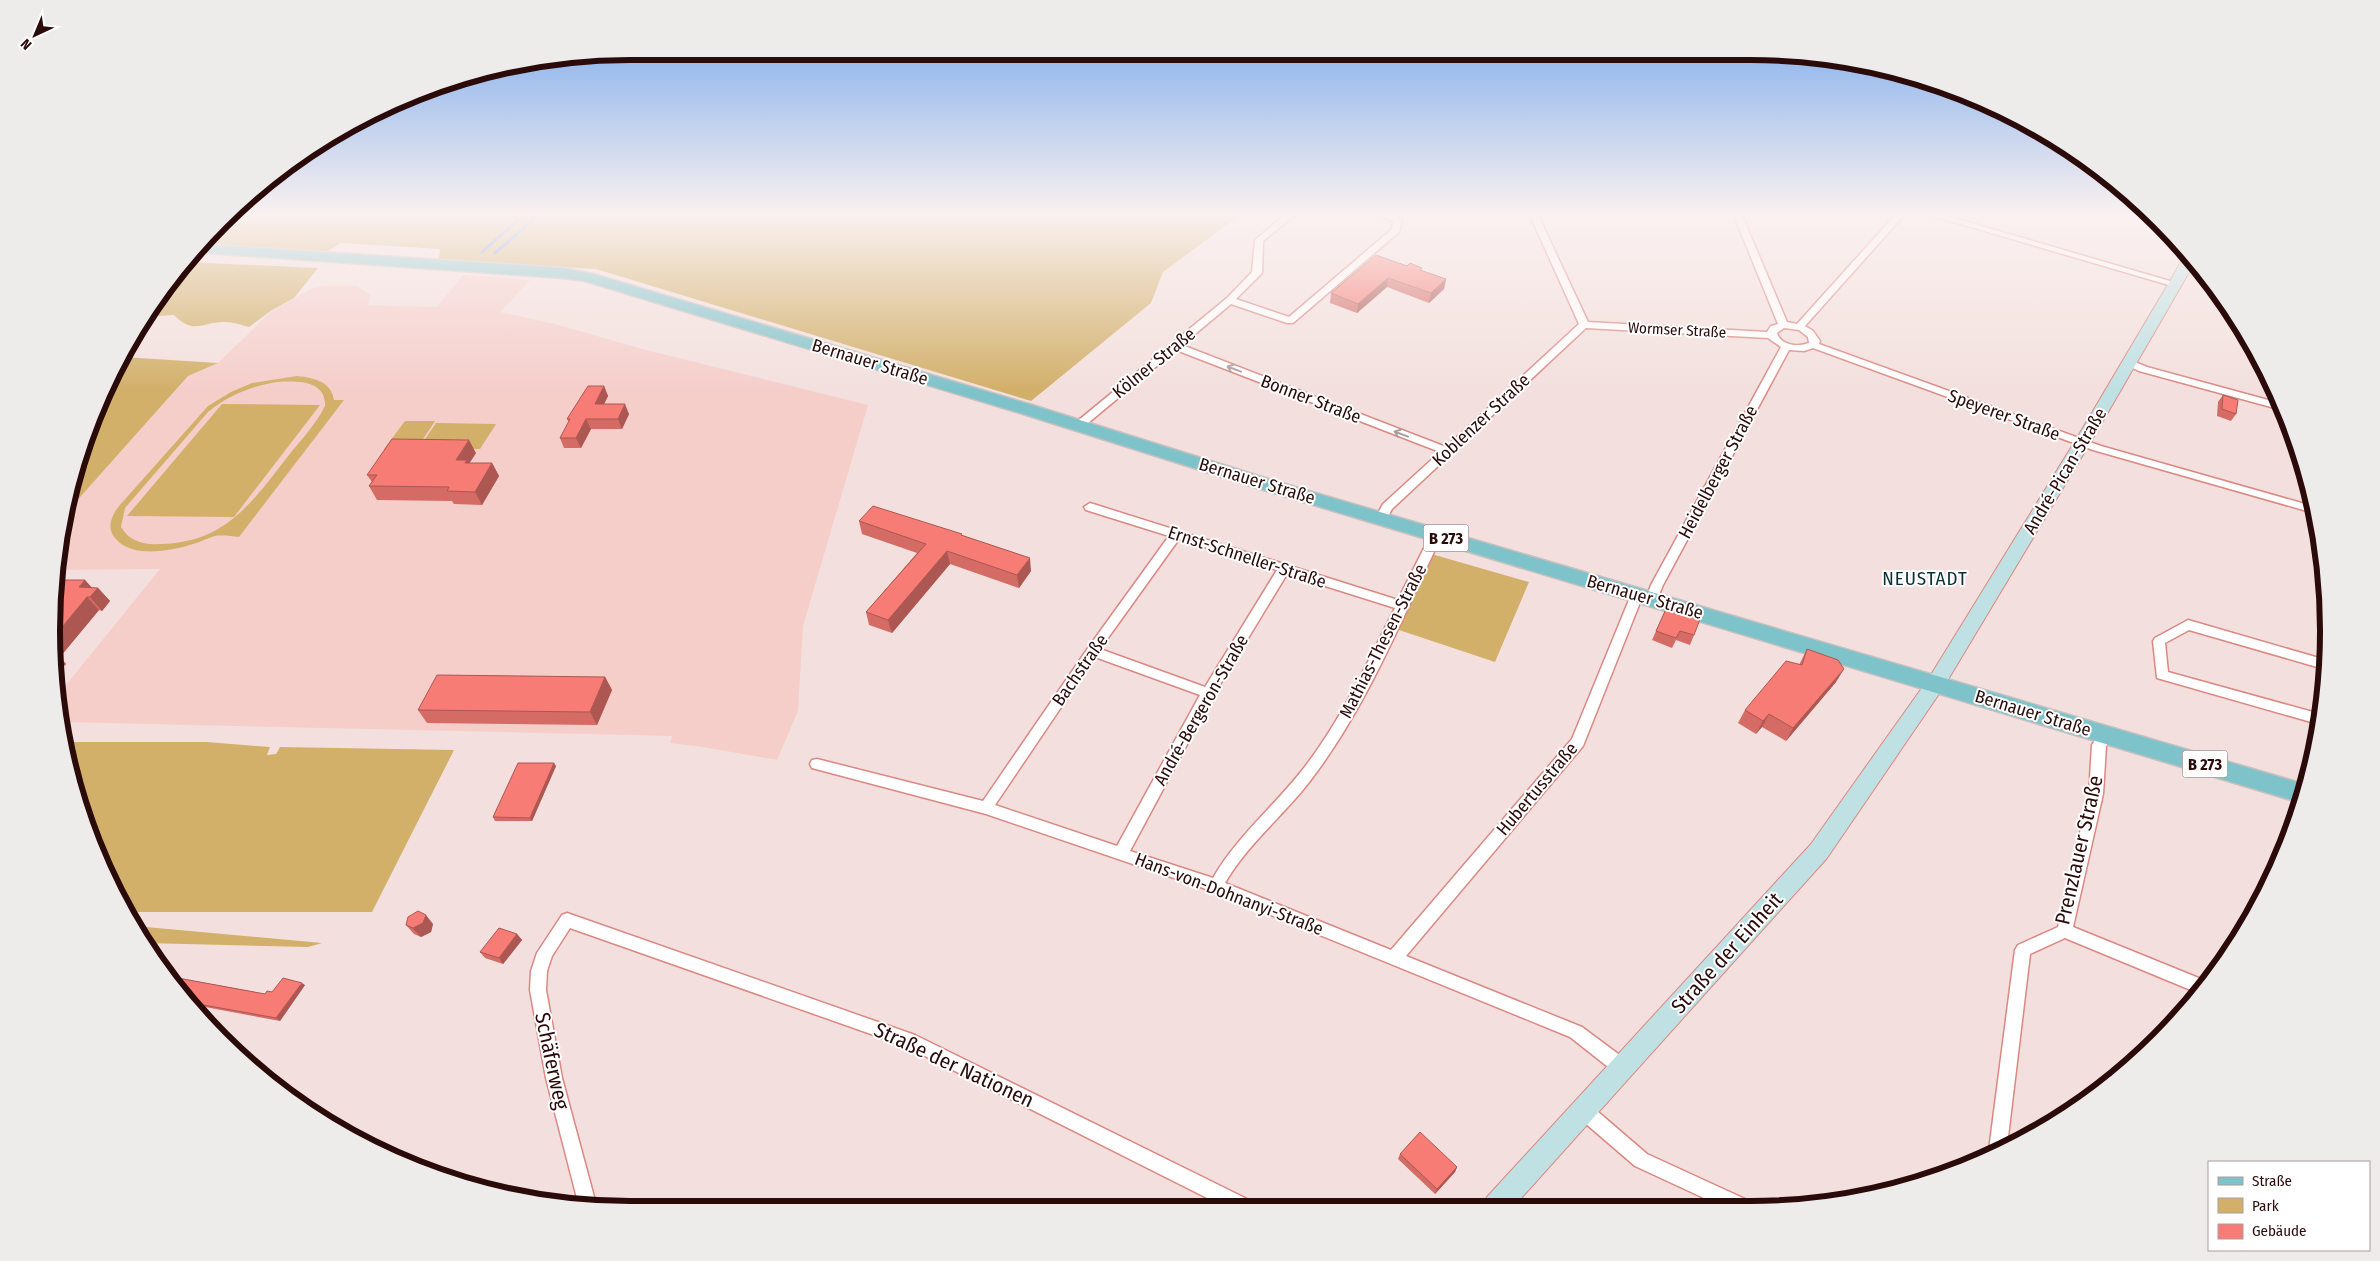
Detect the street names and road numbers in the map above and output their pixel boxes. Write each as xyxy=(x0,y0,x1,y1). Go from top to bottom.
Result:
street label: Wormser Straße xyxy=(1627,318,1727,342)
street label: Kölner Straße xyxy=(1108,323,1200,403)
street label: Bernauer Straße xyxy=(809,334,931,390)
street label: Koblenzer Straße xyxy=(1428,369,1535,471)
street label: Bonner Straße xyxy=(1258,370,1364,428)
street label: Speyerer Straße xyxy=(1945,385,2063,445)
street label: Heidelberger Straße xyxy=(1674,402,1762,542)
street label: André-Pican-Straße xyxy=(2019,404,2111,538)
street label: Bernauer Straße xyxy=(1196,453,1318,509)
street label: Ernst-Schneller-Straße xyxy=(1165,521,1329,593)
road number: B 273 xyxy=(1424,524,1468,552)
street label: Mathias-Thesen-Straße xyxy=(1335,560,1431,722)
street label: Bernauer Straße xyxy=(1584,570,1706,624)
street label: Bachstraße xyxy=(1047,630,1113,710)
street label: André-Bergeron-Straße xyxy=(1149,631,1253,789)
street label: Bernauer Straße xyxy=(1972,685,2094,741)
street label: Hubertusstraße xyxy=(1492,738,1582,840)
road number: B 273 xyxy=(2182,751,2228,778)
street label: Prenzlauer Straße xyxy=(2049,773,2109,927)
street label: Hans-von-Dohnanyi-Straße xyxy=(1132,848,1326,940)
street label: Straße der Einheit xyxy=(1666,887,1788,1019)
street label: Schäferweg xyxy=(529,1010,575,1112)
street label: Straße der Nationen xyxy=(870,1017,1038,1113)

